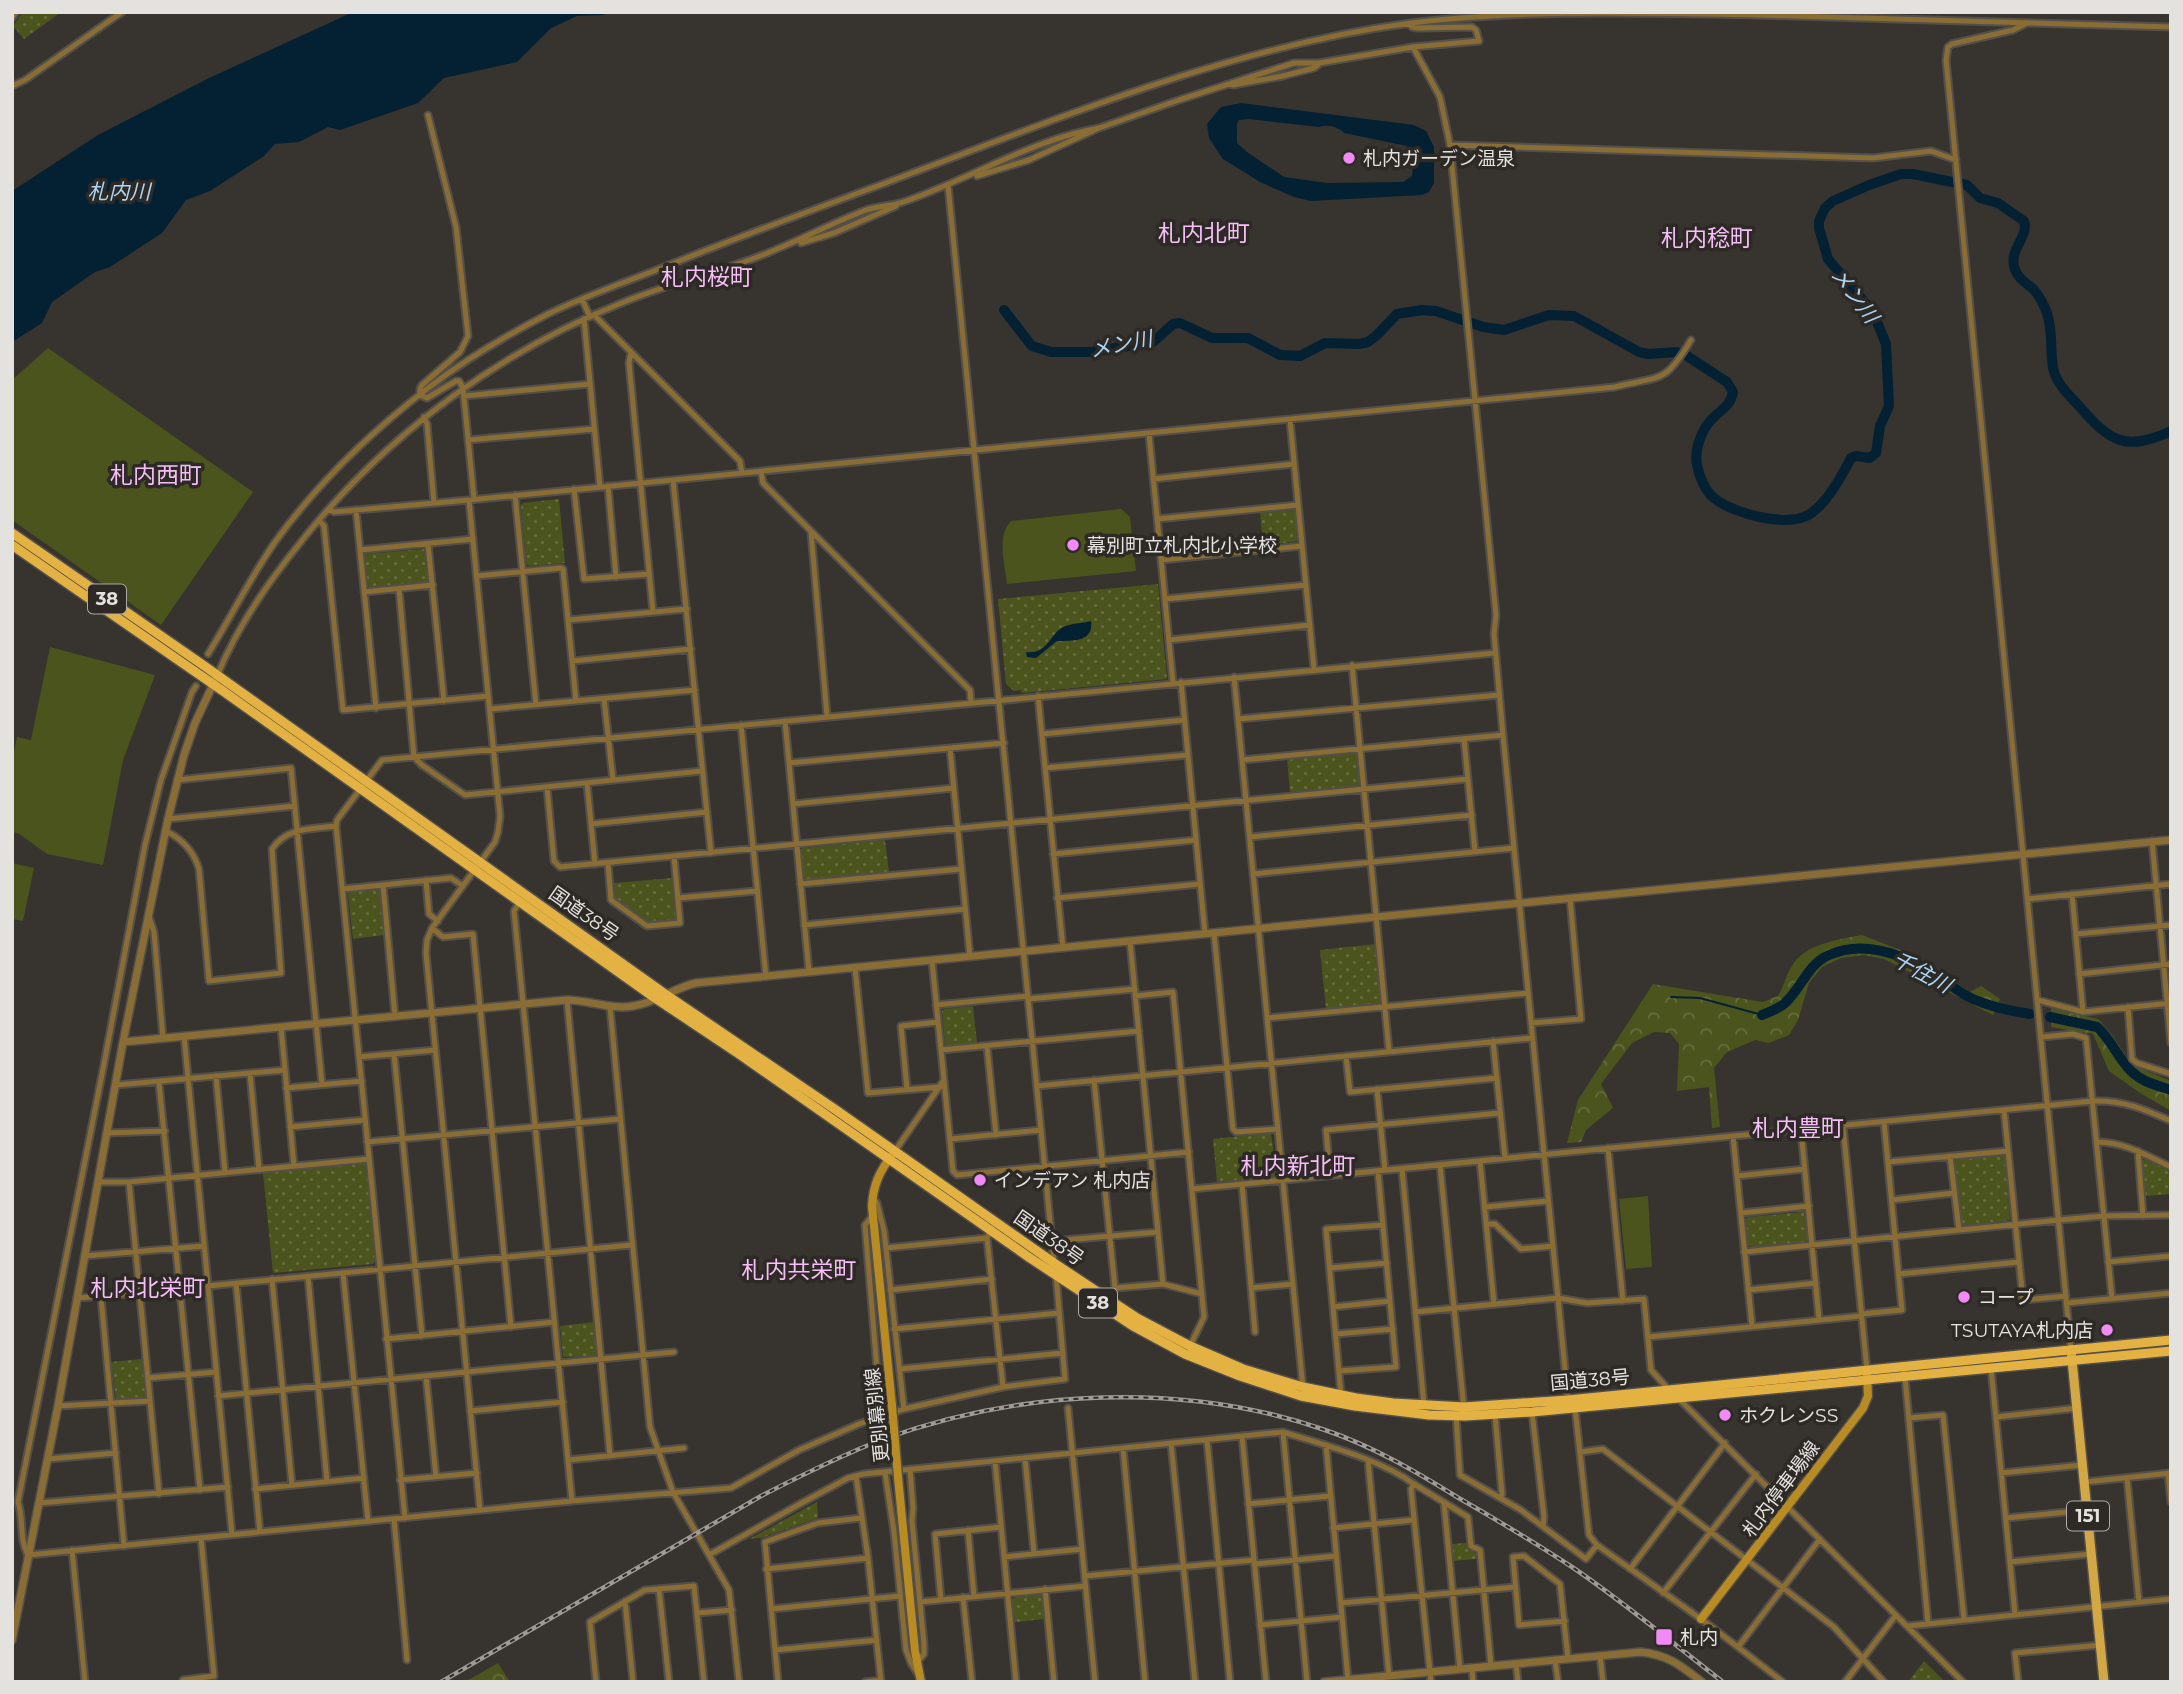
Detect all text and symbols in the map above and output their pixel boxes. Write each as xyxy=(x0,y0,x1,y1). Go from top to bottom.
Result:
place label: 札内ガーデン温泉 xyxy=(1363,147,1515,170)
marker: 札内ガーデン温泉 xyxy=(1341,150,1357,166)
water label: 札内川 xyxy=(88,179,152,204)
district label: 札内北町 xyxy=(1158,219,1250,247)
district label: 札内稔町 xyxy=(1661,224,1753,252)
water label: メン川 xyxy=(1826,262,1885,329)
district label: 札内桜町 xyxy=(661,263,753,291)
water label: メン川 xyxy=(1088,325,1156,362)
district label: 札内西町 xyxy=(110,461,202,489)
place label: 幕別町立札内北小学校 xyxy=(1087,534,1277,557)
marker: 幕別町立札内北小学校 xyxy=(1065,537,1081,553)
road number: 38 xyxy=(88,584,126,614)
street label: 国道38号 xyxy=(545,882,623,946)
water label: 千住川 xyxy=(1888,946,1957,999)
district label: 札内豊町 xyxy=(1752,1114,1844,1142)
district label: 札内新北町 xyxy=(1241,1152,1356,1180)
place label: インデアン 札内店 xyxy=(994,1169,1150,1192)
marker: インデアン 札内店 xyxy=(972,1172,988,1188)
street label: 国道38号 xyxy=(1010,1206,1088,1270)
district label: 札内共栄町 xyxy=(742,1256,857,1284)
district label: 札内北栄町 xyxy=(91,1274,206,1302)
place label: コープ xyxy=(1978,1286,2034,1309)
road number: 38 xyxy=(1079,1288,1117,1318)
marker: コープ xyxy=(1956,1289,1972,1305)
place label: TSUTAYA札内店 xyxy=(1951,1319,2093,1342)
marker: TSUTAYA札内店 xyxy=(2099,1322,2115,1338)
street label: 国道38号 xyxy=(1549,1365,1631,1395)
street label: 更別幕別線 xyxy=(861,1367,893,1463)
place label: ホクレンSS xyxy=(1739,1404,1838,1427)
marker: ホクレンSS xyxy=(1717,1407,1733,1423)
street label: 札内停車場線 xyxy=(1738,1437,1824,1541)
road number: 151 xyxy=(2067,1502,2109,1531)
place label: 札内 xyxy=(1680,1626,1718,1649)
marker: 札内 xyxy=(1654,1627,1674,1647)

